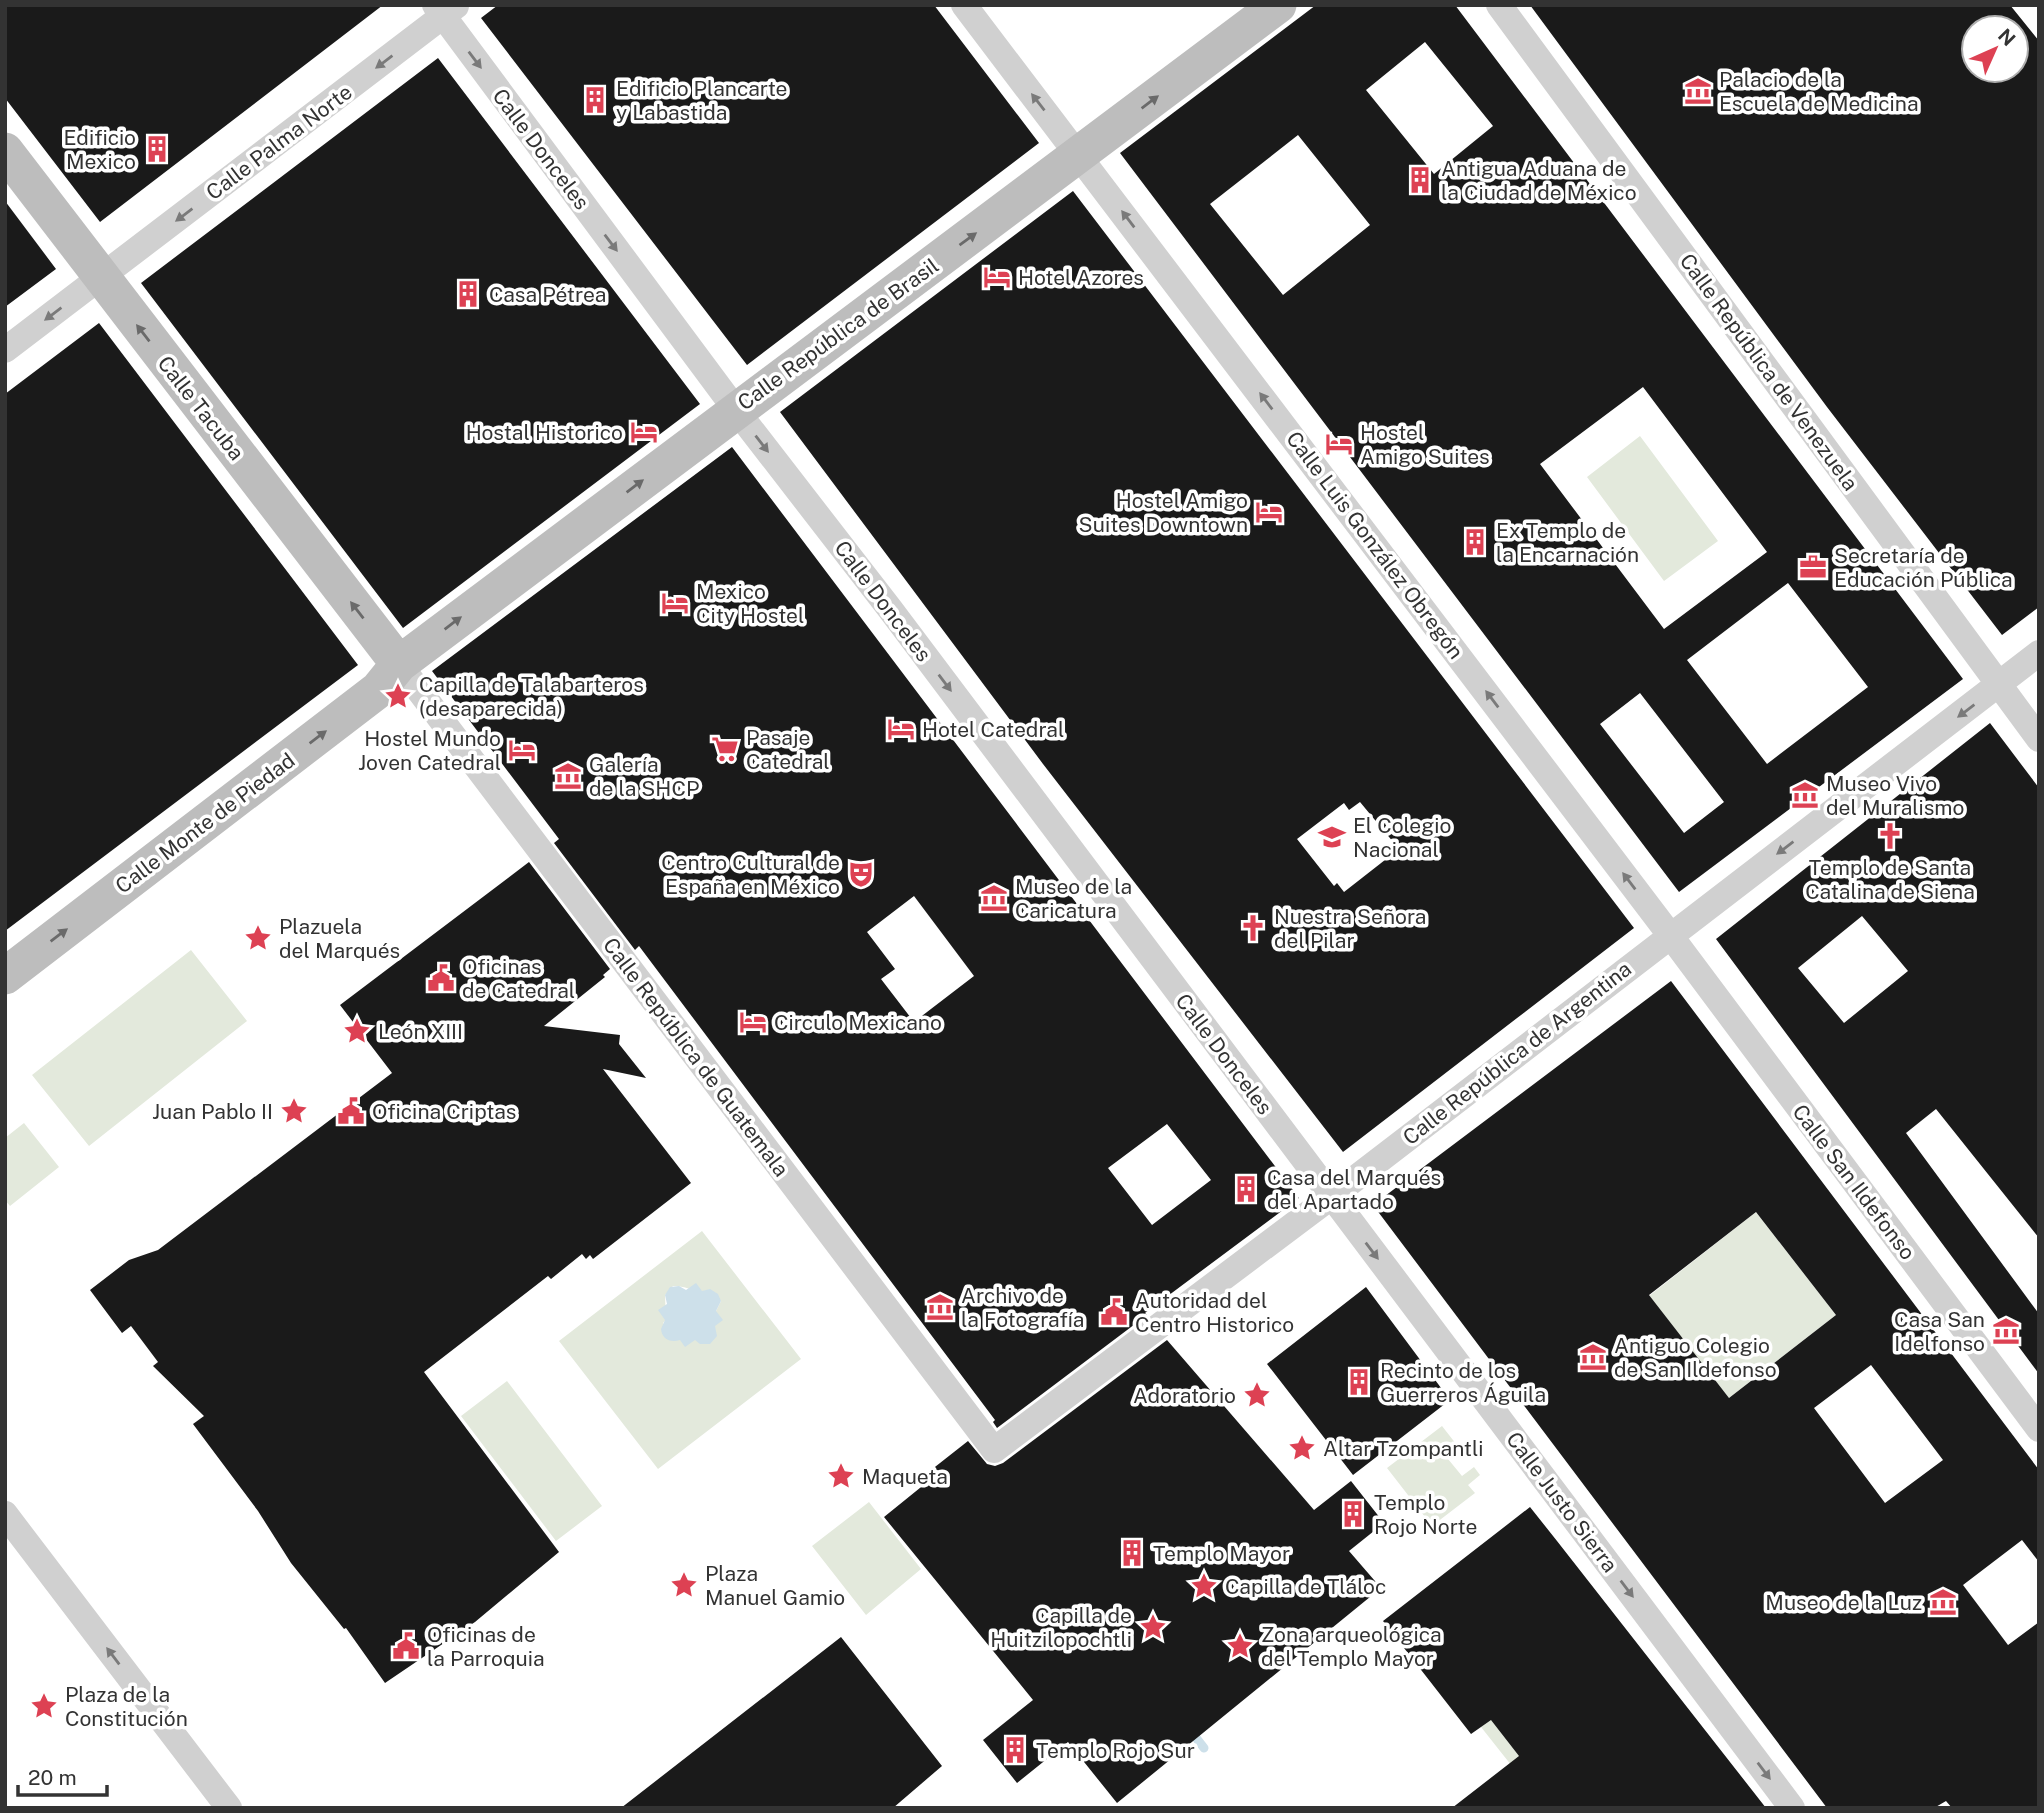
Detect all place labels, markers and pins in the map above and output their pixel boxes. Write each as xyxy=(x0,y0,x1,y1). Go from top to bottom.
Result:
place label: Palacio de la Escuela de Medicina xyxy=(1719,67,1919,116)
place label: Edificio Plancarte y Labastida xyxy=(616,76,788,125)
museum icon: Palacio de la Escuela de Medicina xyxy=(1683,76,1713,106)
building icon: Edificio Plancarte y Labastida xyxy=(580,85,610,115)
place label: Edificio Mexico xyxy=(63,125,136,174)
building icon: Edificio Mexico xyxy=(142,134,172,164)
place label: Antigua Aduana de la Ciudad de México xyxy=(1441,156,1637,205)
building icon: Antigua Aduana de la Ciudad de México xyxy=(1405,165,1435,195)
hotel icon: Hotel Azores xyxy=(982,262,1012,292)
place label: Hotel Azores xyxy=(1018,265,1144,290)
building icon: Casa Pétrea xyxy=(453,279,483,309)
place label: Casa Pétrea xyxy=(489,282,606,307)
hotel icon: Hostal Historico xyxy=(629,417,659,447)
place label: Hostal Historico xyxy=(466,420,623,445)
place label: Hostel Amigo Suites xyxy=(1360,420,1490,469)
hotel icon: Hostel Amigo Suites xyxy=(1324,429,1354,459)
place label: Hostel Amigo Suites Downtown xyxy=(1079,488,1248,537)
hotel icon: Hostel Amigo Suites Downtown xyxy=(1254,497,1284,527)
place label: Ex Templo de la Encarnación xyxy=(1496,518,1639,567)
building icon: Ex Templo de la Encarnación xyxy=(1460,527,1490,557)
place label: Secretaría de Educación Pública xyxy=(1834,543,2013,592)
office icon: Secretaría de Educación Pública xyxy=(1798,552,1828,582)
place label: Mexico City Hostel xyxy=(696,579,804,628)
hotel icon: Mexico City Hostel xyxy=(660,588,690,618)
place label: Capilla de Talabarteros (desaparecida) xyxy=(419,672,644,721)
place icon: Capilla de Talabarteros (desaparecida) xyxy=(383,681,413,711)
hotel icon: Hotel Catedral xyxy=(886,714,916,744)
place label: Hotel Catedral xyxy=(922,717,1064,742)
place label: Pasaje Catedral xyxy=(746,725,830,774)
place label: Hostel Mundo Joven Catedral xyxy=(358,726,501,775)
supermarket icon: Pasaje Catedral xyxy=(710,734,740,764)
hotel icon: Hostel Mundo Joven Catedral xyxy=(507,735,537,765)
place label: Galería de la SHCP xyxy=(589,752,699,801)
museum icon: Galería de la SHCP xyxy=(553,761,583,791)
place label: Museo Vivo del Muralismo xyxy=(1826,771,1964,820)
museum icon: Museo Vivo del Muralismo xyxy=(1790,780,1820,810)
place label: El Colegio Nacional xyxy=(1353,813,1451,862)
church icon: Templo de Santa Catalina de Siena xyxy=(1875,821,1905,851)
school or university icon: El Colegio Nacional xyxy=(1317,822,1347,852)
place label: Centro Cultural de España en México xyxy=(661,850,840,899)
place label: Templo de Santa Catalina de Siena xyxy=(1805,855,1975,904)
theatre icon: Centro Cultural de España en México xyxy=(846,859,876,889)
place label: Museo de la Caricatura xyxy=(1015,874,1132,923)
museum icon: Museo de la Caricatura xyxy=(979,883,1009,913)
place label: Nuestra Señora del Pilar xyxy=(1274,904,1426,953)
church icon: Nuestra Señora del Pilar xyxy=(1238,913,1268,943)
place label: Plazuela del Marqués xyxy=(279,914,400,963)
place icon: Plazuela del Marqués xyxy=(243,923,273,953)
place label: Oficinas de Catedral xyxy=(462,954,575,1003)
public building icon: Oficinas de Catedral xyxy=(426,963,456,993)
hotel icon: Circulo Mexicano xyxy=(738,1007,768,1037)
place label: Circulo Mexicano xyxy=(774,1010,942,1035)
place icon: León XIII xyxy=(342,1016,372,1046)
place label: León XIII xyxy=(378,1019,463,1044)
place icon: Juan Pablo II xyxy=(279,1096,309,1126)
public building icon: Oficina Criptas xyxy=(336,1096,366,1126)
place label: Juan Pablo II xyxy=(152,1099,273,1124)
place label: Oficina Criptas xyxy=(372,1099,516,1124)
place label: Casa del Marqués del Apartado xyxy=(1267,1165,1441,1214)
building icon: Casa del Marqués del Apartado xyxy=(1231,1174,1261,1204)
place label: Archivo de la Fotografía xyxy=(961,1283,1084,1332)
place label: Autoridad del Centro Historico xyxy=(1135,1288,1294,1337)
museum icon: Archivo de la Fotografía xyxy=(925,1292,955,1322)
public building icon: Autoridad del Centro Historico xyxy=(1099,1297,1129,1327)
place label: Casa San Idelfonso xyxy=(1894,1307,1985,1356)
museum icon: Casa San Idelfonso xyxy=(1991,1316,2021,1346)
place label: Antiguo Colegio de San Ildefonso xyxy=(1614,1333,1777,1382)
museum icon: Antiguo Colegio de San Ildefonso xyxy=(1578,1342,1608,1372)
place label: Recinto de los Guerreros Águila xyxy=(1380,1358,1546,1407)
building icon: Recinto de los Guerreros Águila xyxy=(1344,1367,1374,1397)
place icon: Adoratorio xyxy=(1242,1380,1272,1410)
place label: Adoratorio xyxy=(1133,1383,1236,1408)
place icon: Altar Tzompantli xyxy=(1287,1433,1317,1463)
place label: Altar Tzompantli xyxy=(1323,1436,1483,1461)
place icon: Maqueta xyxy=(826,1461,856,1491)
place label: Maqueta xyxy=(862,1464,948,1489)
place label: Templo Rojo Norte xyxy=(1374,1490,1477,1539)
building icon: Templo Rojo Norte xyxy=(1338,1499,1368,1529)
building icon: Templo Mayor xyxy=(1117,1538,1147,1568)
place label: Templo Mayor xyxy=(1153,1541,1290,1566)
place label: Plaza Manuel Gamio xyxy=(705,1561,845,1610)
place icon: Plaza Manuel Gamio xyxy=(669,1570,699,1600)
place icon: Capilla de Tláloc xyxy=(1189,1571,1219,1601)
place label: Capilla de Tláloc xyxy=(1225,1574,1386,1599)
museum icon: Museo de la Luz xyxy=(1928,1587,1958,1617)
place label: Museo de la Luz xyxy=(1765,1590,1922,1615)
place label: Capilla de Huitzilopochtli xyxy=(990,1603,1132,1652)
place icon: Capilla de Huitzilopochtli xyxy=(1138,1612,1168,1642)
place label: Oficinas de la Parroquia xyxy=(427,1622,545,1671)
place label: Zona arqueológica del Templo Mayor xyxy=(1261,1622,1442,1671)
public building icon: Oficinas de la Parroquia xyxy=(391,1631,421,1661)
place icon: Zona arqueológica del Templo Mayor xyxy=(1225,1631,1255,1661)
place label: Plaza de la Constitución xyxy=(65,1682,188,1731)
place icon: Plaza de la Constitución xyxy=(29,1691,59,1721)
building icon: Templo Rojo Sur xyxy=(1000,1735,1030,1765)
place label: Templo Rojo Sur xyxy=(1036,1738,1195,1763)

